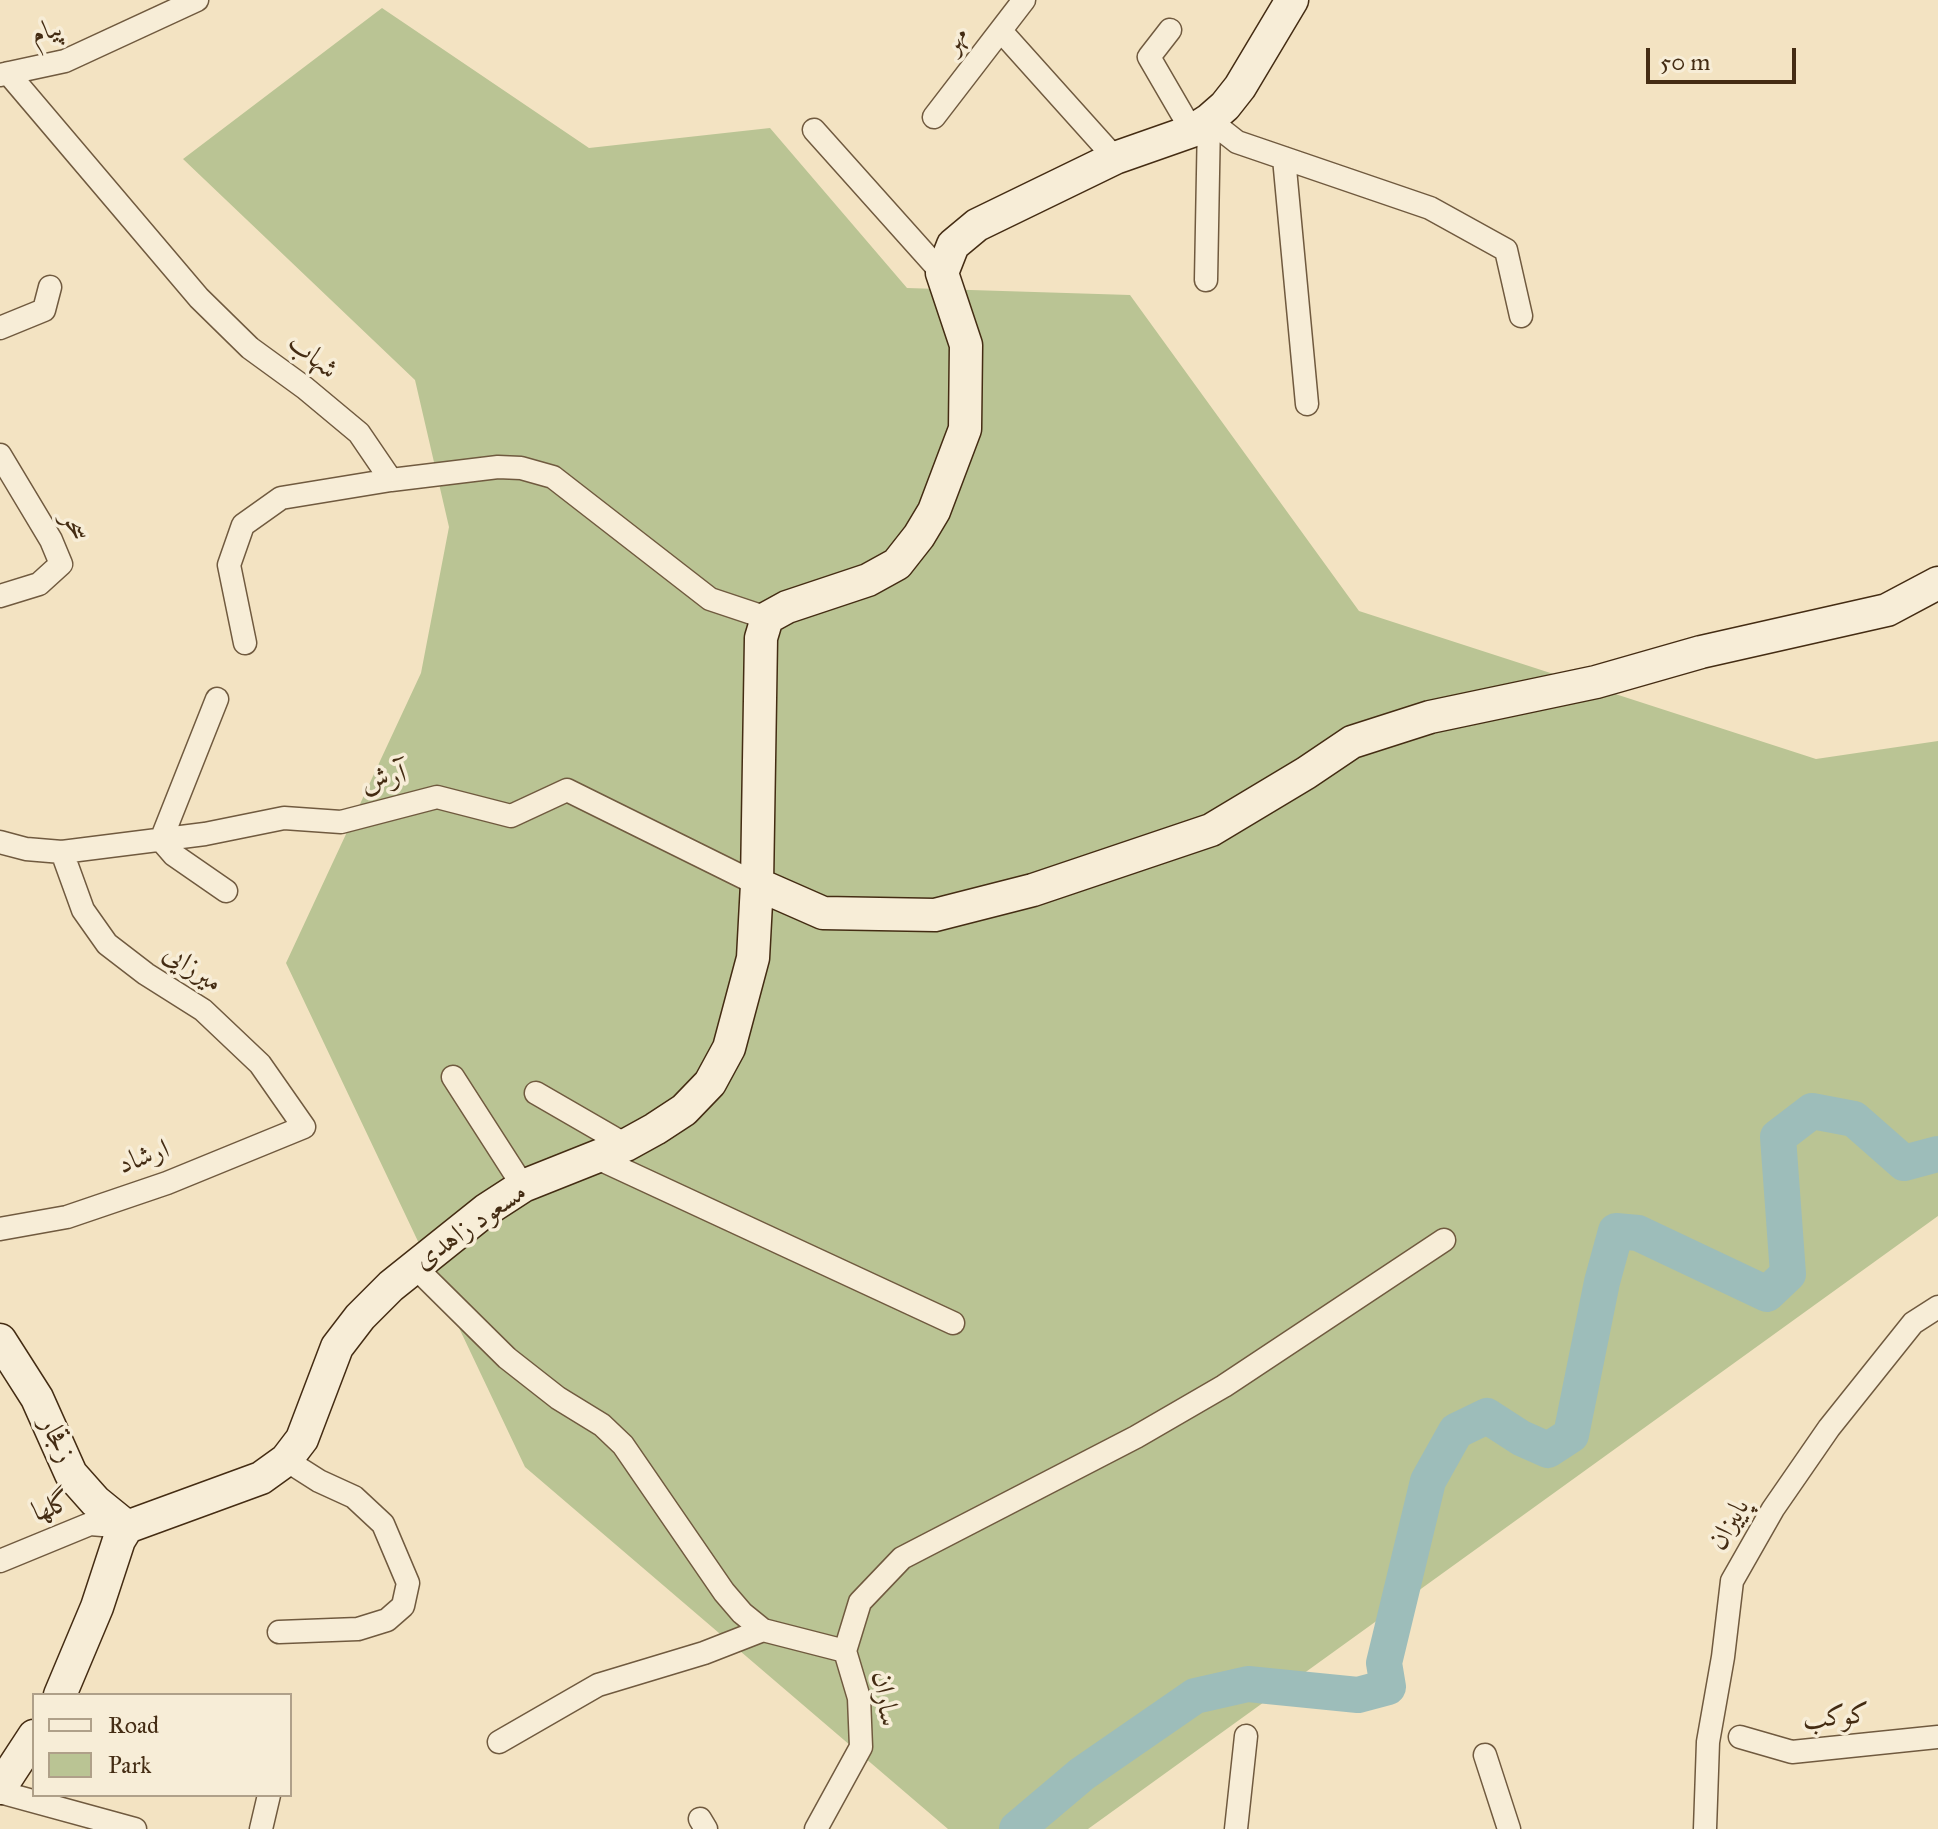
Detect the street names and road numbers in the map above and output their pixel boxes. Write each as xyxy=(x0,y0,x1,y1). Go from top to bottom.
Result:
street label: پیام xyxy=(27,11,67,53)
street label: مهر xyxy=(935,20,977,60)
street label: شهاب xyxy=(280,327,344,387)
street label: سحر xyxy=(54,507,96,547)
street label: آرش xyxy=(358,758,410,802)
street label: میرزایی xyxy=(156,937,228,1001)
street label: ارشاد xyxy=(114,1133,174,1183)
street label: مسعود زاهدی xyxy=(408,1176,534,1278)
street label: زقجار xyxy=(31,1412,81,1468)
street label: گلها xyxy=(28,1485,76,1531)
street label: پاییزان xyxy=(1702,1493,1758,1557)
street label: ساران xyxy=(863,1669,905,1729)
street label: کوکب xyxy=(1801,1698,1871,1738)

